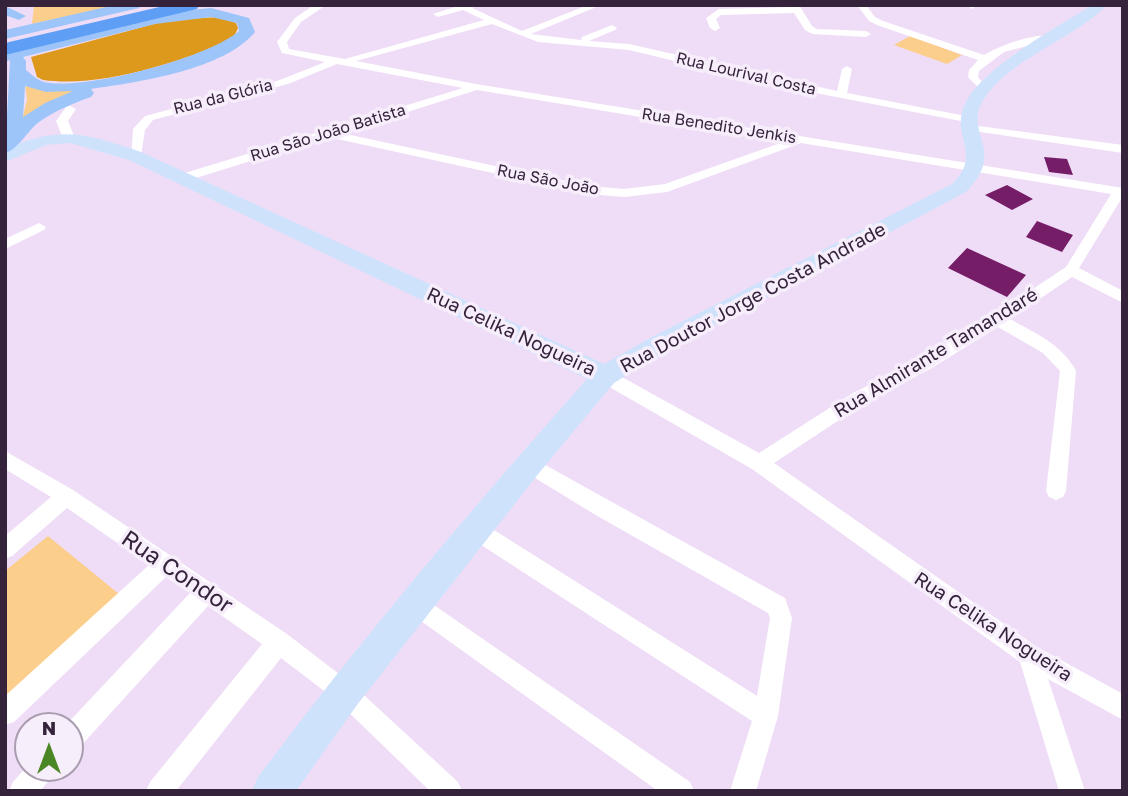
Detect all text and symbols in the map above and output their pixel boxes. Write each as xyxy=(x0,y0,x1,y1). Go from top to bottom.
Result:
street label: Rua Lourival Costa xyxy=(674,49,818,99)
street label: Rua da Glória xyxy=(171,75,275,119)
street label: Rua São João Batista xyxy=(248,100,408,166)
street label: Rua Benedito Jenkis xyxy=(640,104,798,148)
street label: Rua São João xyxy=(495,161,601,199)
street label: Rua Doutor Jorge Costa Andrade xyxy=(616,218,890,378)
street label: Rua Celika Nogueira xyxy=(423,283,599,381)
street label: Rua Almirante Tamandaré xyxy=(830,283,1042,423)
street label: Rua Condor xyxy=(116,525,238,619)
street label: Rua Celika Nogueira xyxy=(910,567,1076,687)
north arrow xyxy=(14,712,84,782)
text: N xyxy=(42,716,56,739)

